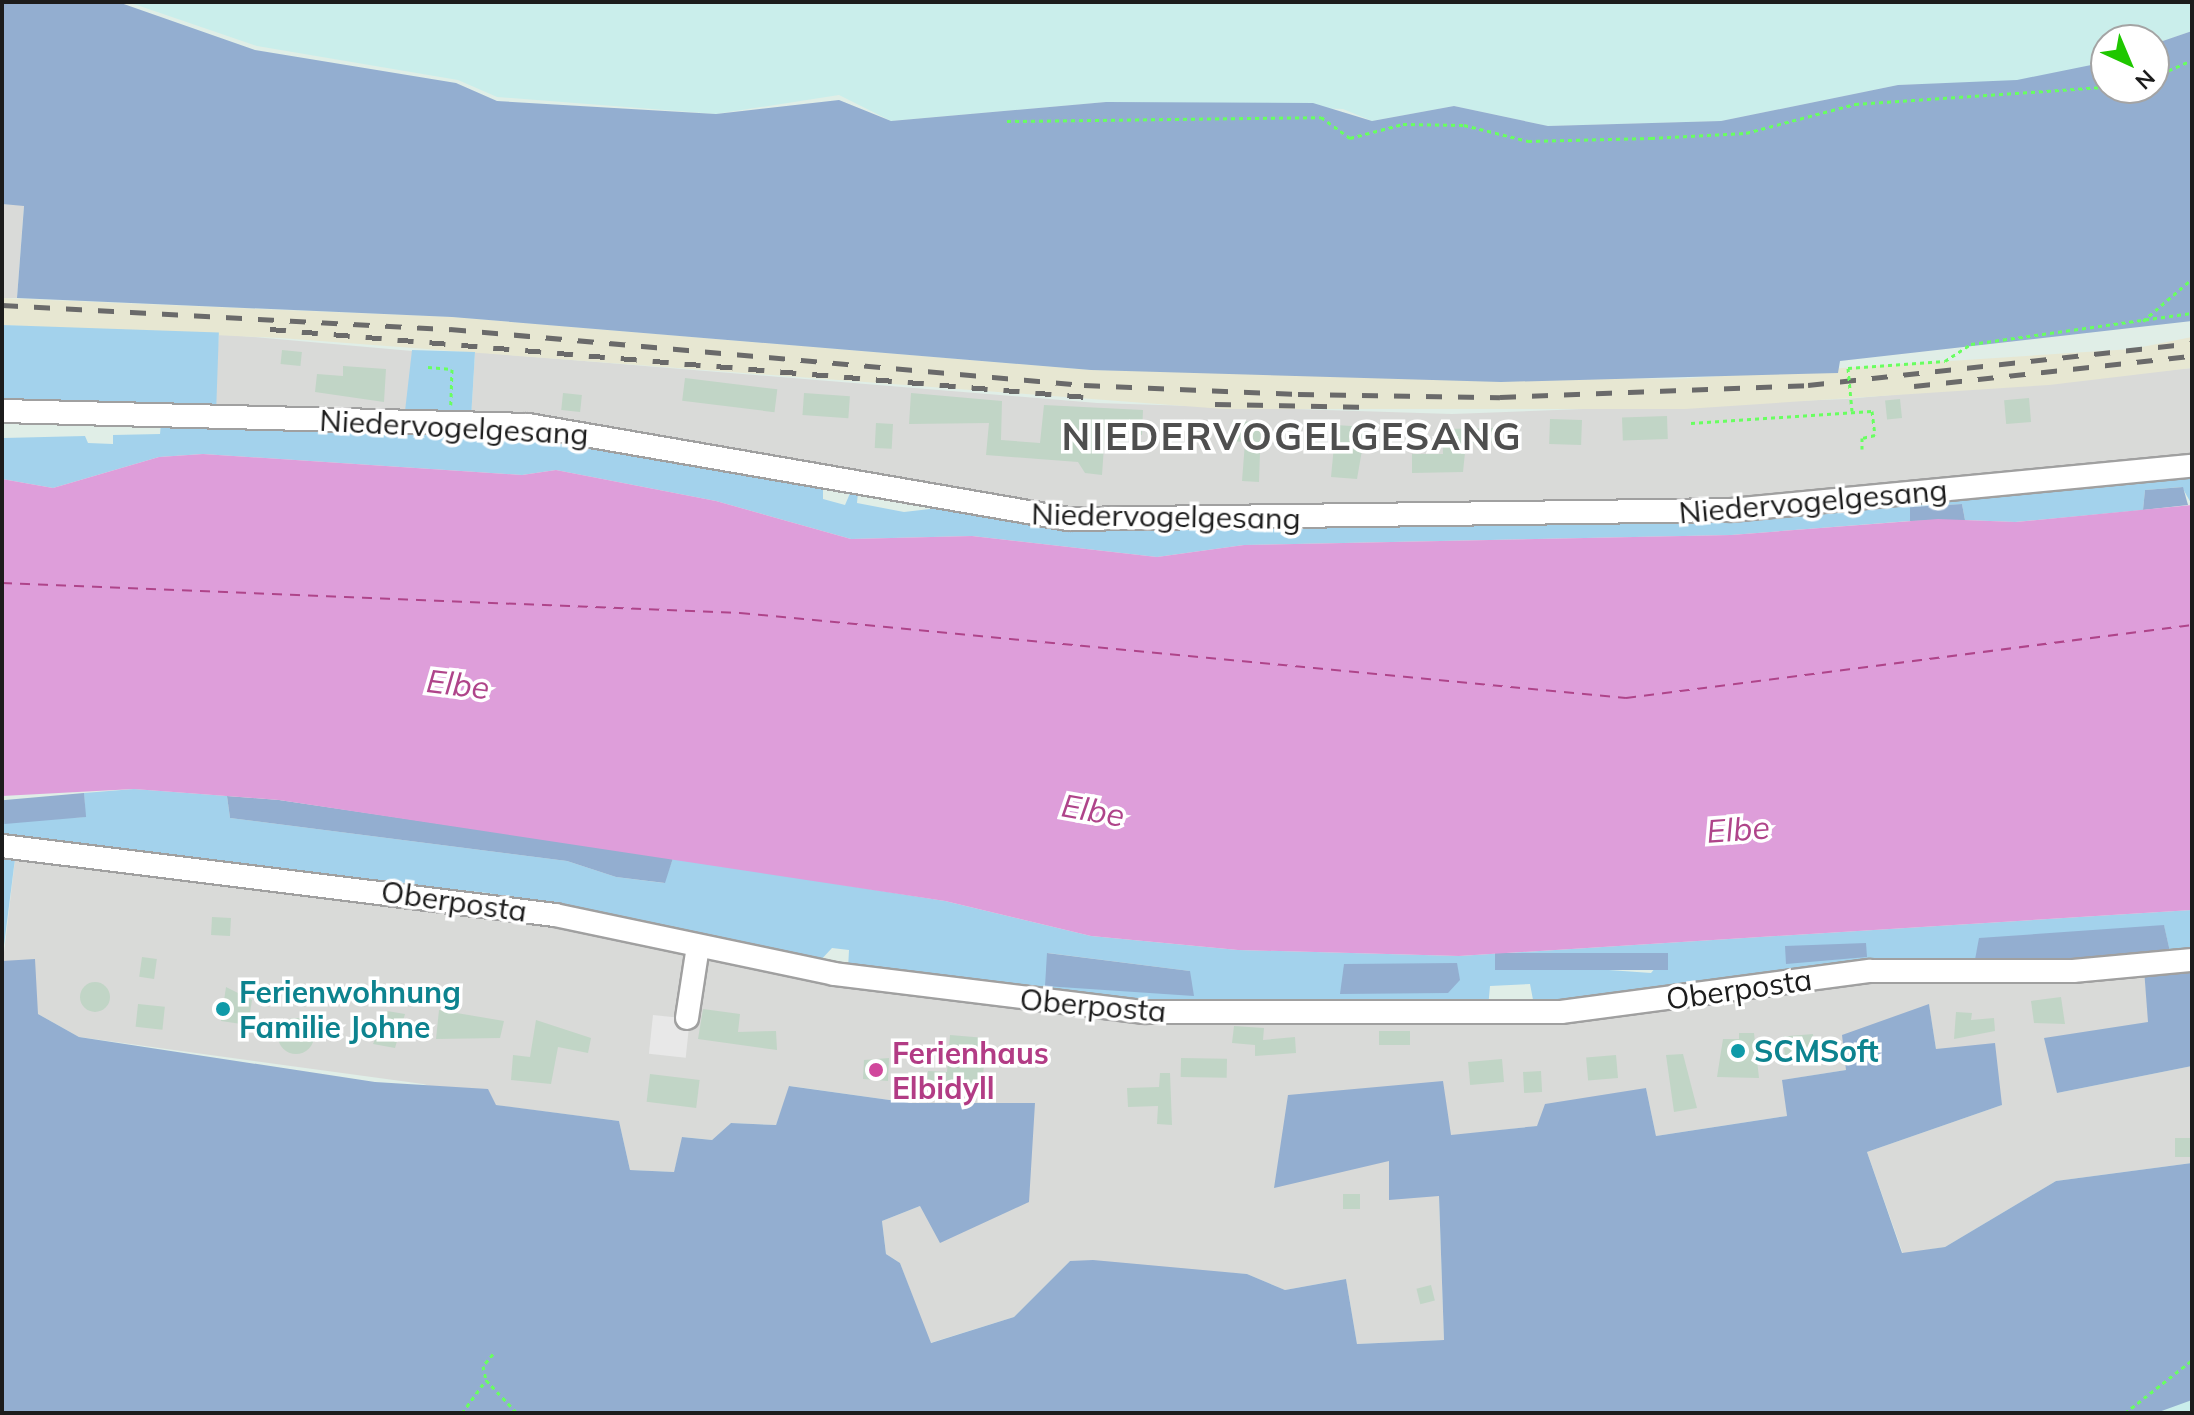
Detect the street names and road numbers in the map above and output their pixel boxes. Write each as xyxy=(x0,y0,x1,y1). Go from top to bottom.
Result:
street label: Niedervogelgesang xyxy=(319,402,589,452)
street label: Niedervogelgesang xyxy=(1677,471,1949,531)
street label: Niedervogelgesang xyxy=(1031,496,1301,536)
street label: Oberposta xyxy=(379,873,529,929)
street label: Oberposta xyxy=(1664,961,1814,1017)
street label: Oberposta xyxy=(1018,981,1168,1029)

